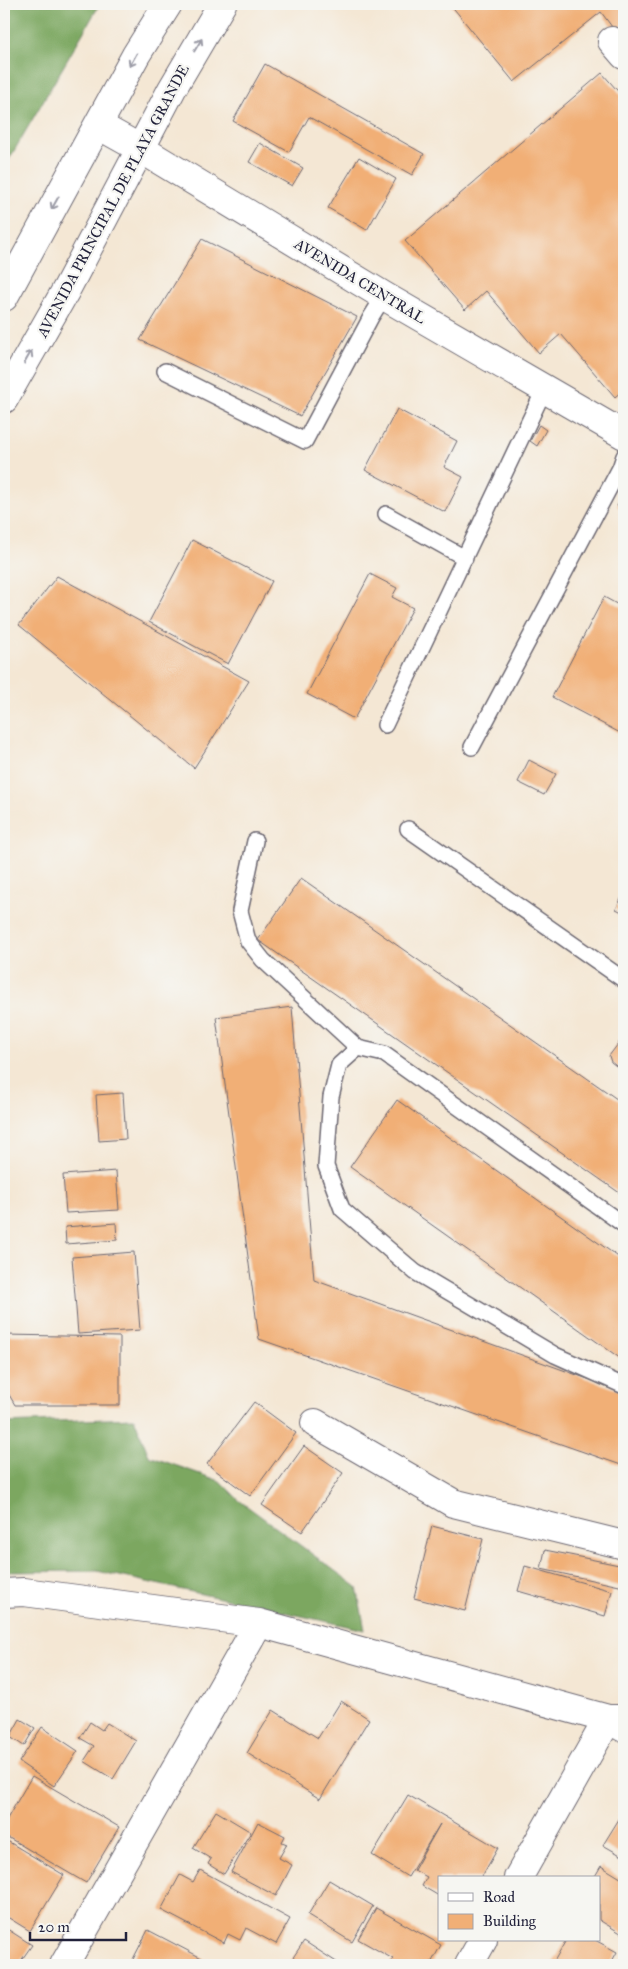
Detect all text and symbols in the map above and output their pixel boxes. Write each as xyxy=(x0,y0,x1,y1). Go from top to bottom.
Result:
one-way arrow xyxy=(193,39,203,53)
one-way arrow xyxy=(128,53,138,67)
street label: AVENIDA PRINCIPAL DE PLAYA GRANDE xyxy=(33,61,193,341)
one-way arrow xyxy=(50,195,60,210)
street label: AVENIDA CENTRAL xyxy=(290,234,429,327)
one-way arrow xyxy=(24,350,33,365)
legend xyxy=(438,1876,600,1942)
text: Road xyxy=(483,1888,515,1906)
scale bar xyxy=(30,1909,126,1941)
text: Building xyxy=(483,1912,537,1930)
text: 20 m xyxy=(38,1918,70,1936)

